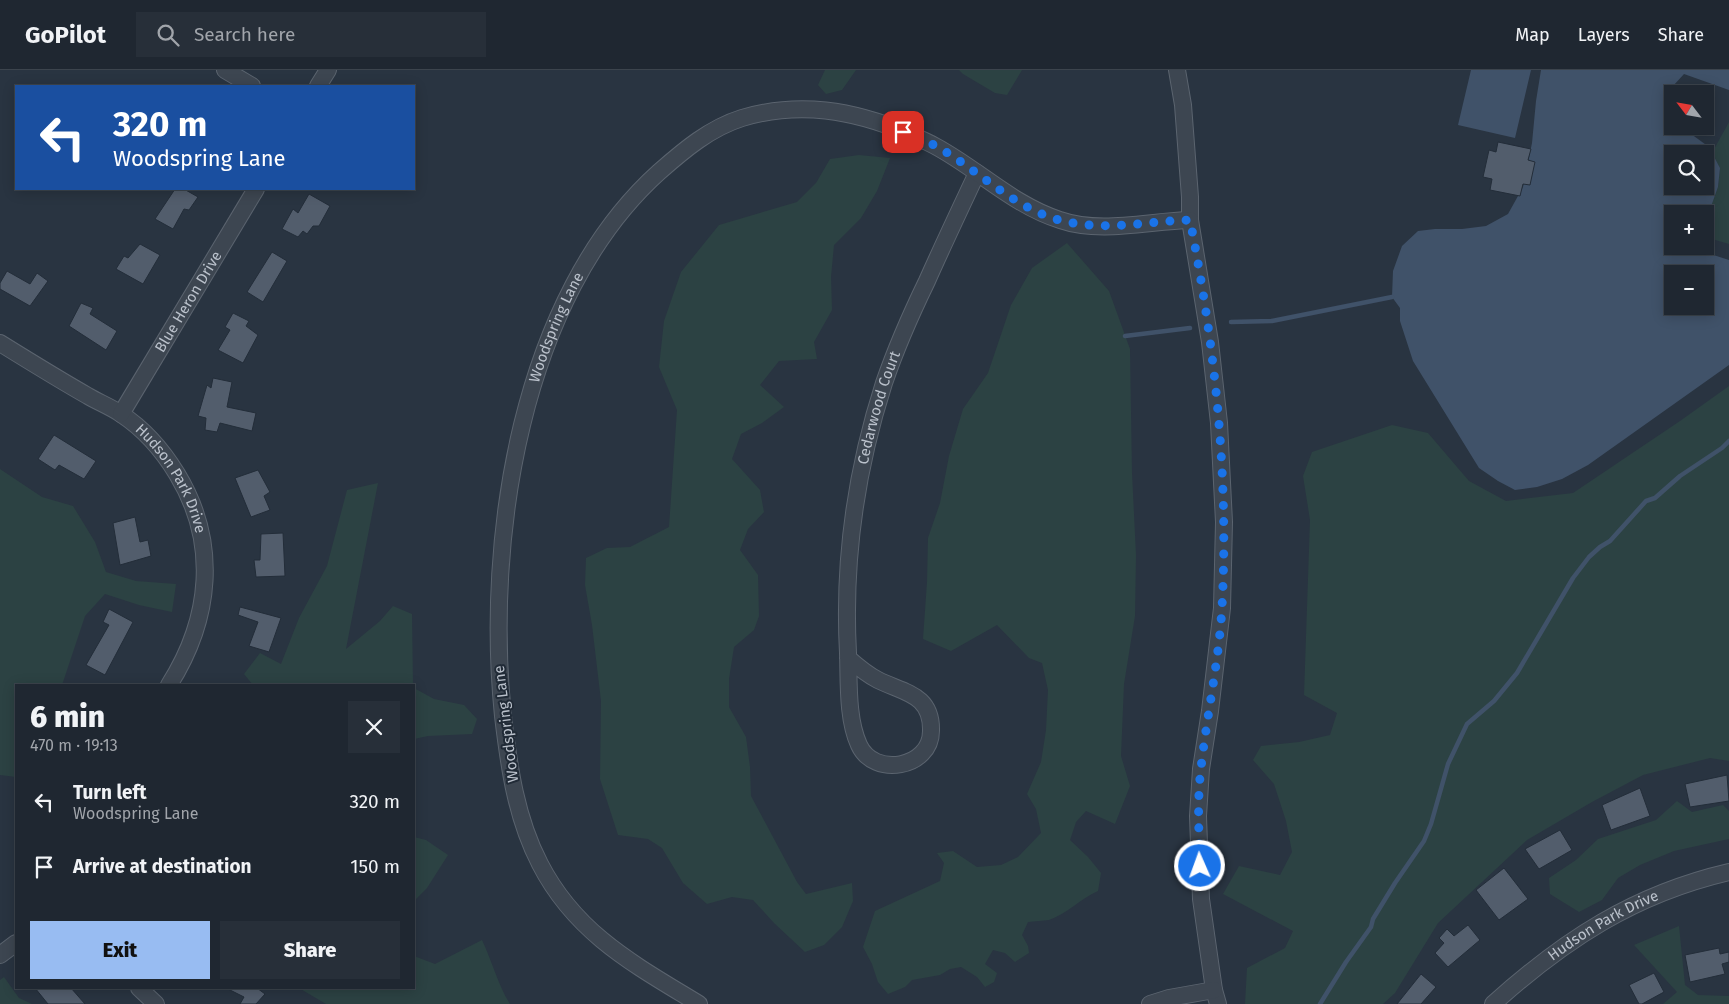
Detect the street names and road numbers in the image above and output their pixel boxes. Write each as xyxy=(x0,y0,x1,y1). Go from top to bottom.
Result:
street label: Blue Heron Drive xyxy=(151,248,226,356)
street label: Woodspring Lane xyxy=(525,269,587,385)
street label: Cedarwood Court xyxy=(854,348,904,466)
street label: Hudson Park Drive xyxy=(132,420,210,535)
street label: Woodspring Lane xyxy=(490,664,522,784)
street label: Hudson Park Drive xyxy=(1544,886,1661,964)

